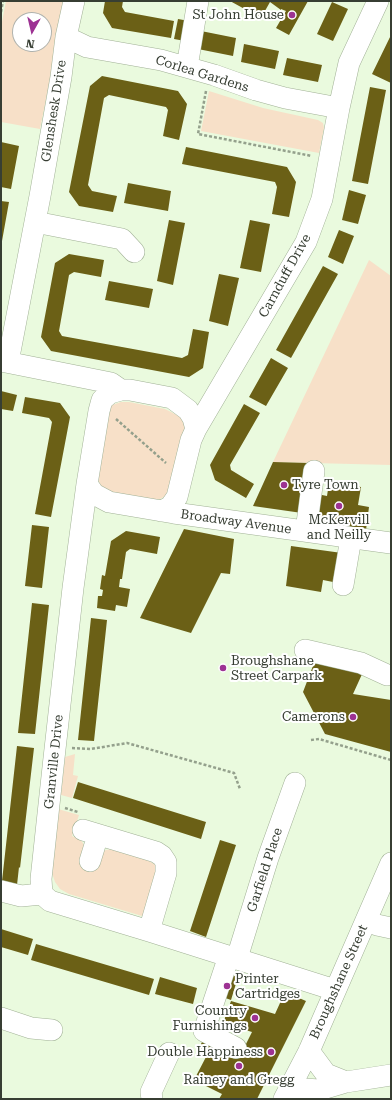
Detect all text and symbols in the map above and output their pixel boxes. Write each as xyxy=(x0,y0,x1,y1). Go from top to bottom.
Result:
place label: St John House xyxy=(193,7,284,23)
marker: St John House xyxy=(287,10,297,20)
north arrow xyxy=(12,12,52,52)
text: N xyxy=(25,36,36,50)
street label: Corlea Gardens xyxy=(153,52,251,96)
street label: Glenshesk Drive xyxy=(38,59,70,163)
street label: Carnduff Drive xyxy=(256,231,314,321)
place label: Tyre Town xyxy=(292,477,359,493)
marker: Tyre Town xyxy=(279,480,289,490)
marker: McKervill and Neilly xyxy=(334,501,344,511)
street label: Broadway Avenue xyxy=(180,506,292,538)
place label: McKervill and Neilly xyxy=(307,512,371,543)
place label: Broughshane Street Carpark xyxy=(231,653,322,684)
marker: Broughshane Street Carpark xyxy=(218,663,228,673)
place label: Camerons xyxy=(282,709,345,725)
marker: Camerons xyxy=(348,712,358,722)
street label: Granville Drive xyxy=(41,714,67,810)
street label: Garfield Place xyxy=(244,826,286,914)
street label: Broughshane Street xyxy=(307,922,371,1042)
place label: Printer Cartridges xyxy=(235,971,300,1002)
marker: Printer Cartridges xyxy=(222,981,232,991)
place label: Country Furnishings xyxy=(173,1003,247,1034)
marker: Country Furnishings xyxy=(250,1013,260,1023)
place label: Double Happiness xyxy=(147,1044,263,1060)
marker: Double Happiness xyxy=(266,1047,276,1057)
marker: Rainey and Gregg xyxy=(234,1061,244,1071)
place label: Rainey and Gregg xyxy=(184,1072,294,1088)

